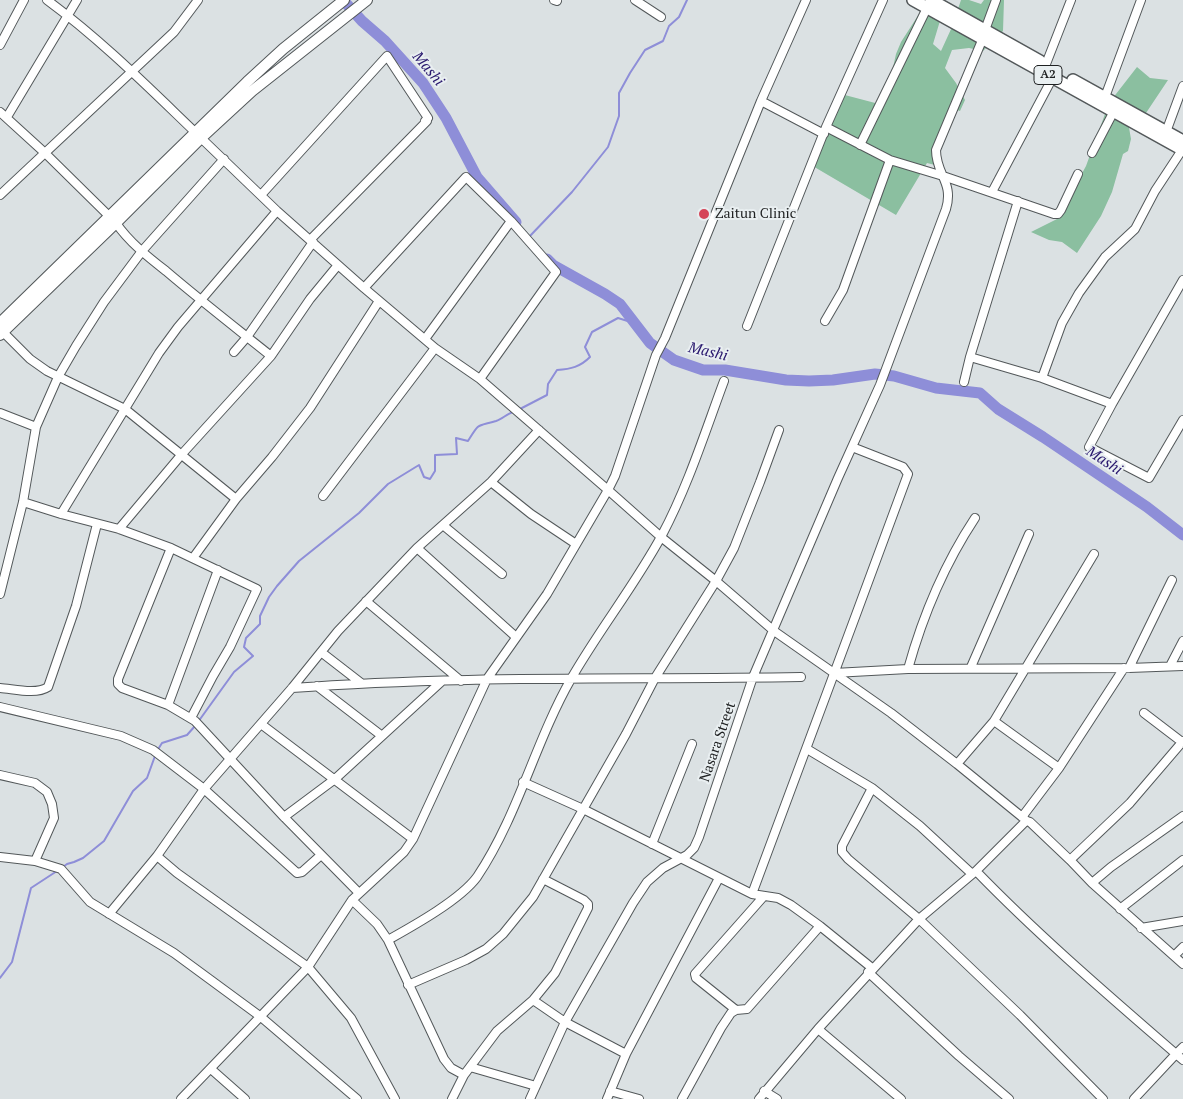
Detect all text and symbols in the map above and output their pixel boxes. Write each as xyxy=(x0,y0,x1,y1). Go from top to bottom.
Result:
water label: Mashi xyxy=(408,48,448,90)
road number: A2 xyxy=(1034,66,1062,84)
place label: Zaitun Clinic xyxy=(715,206,796,222)
marker: Zaitun Clinic xyxy=(697,207,711,221)
water label: Mashi xyxy=(687,339,729,365)
water label: Mashi xyxy=(1083,443,1125,479)
street label: Nasara Street xyxy=(696,700,740,784)

